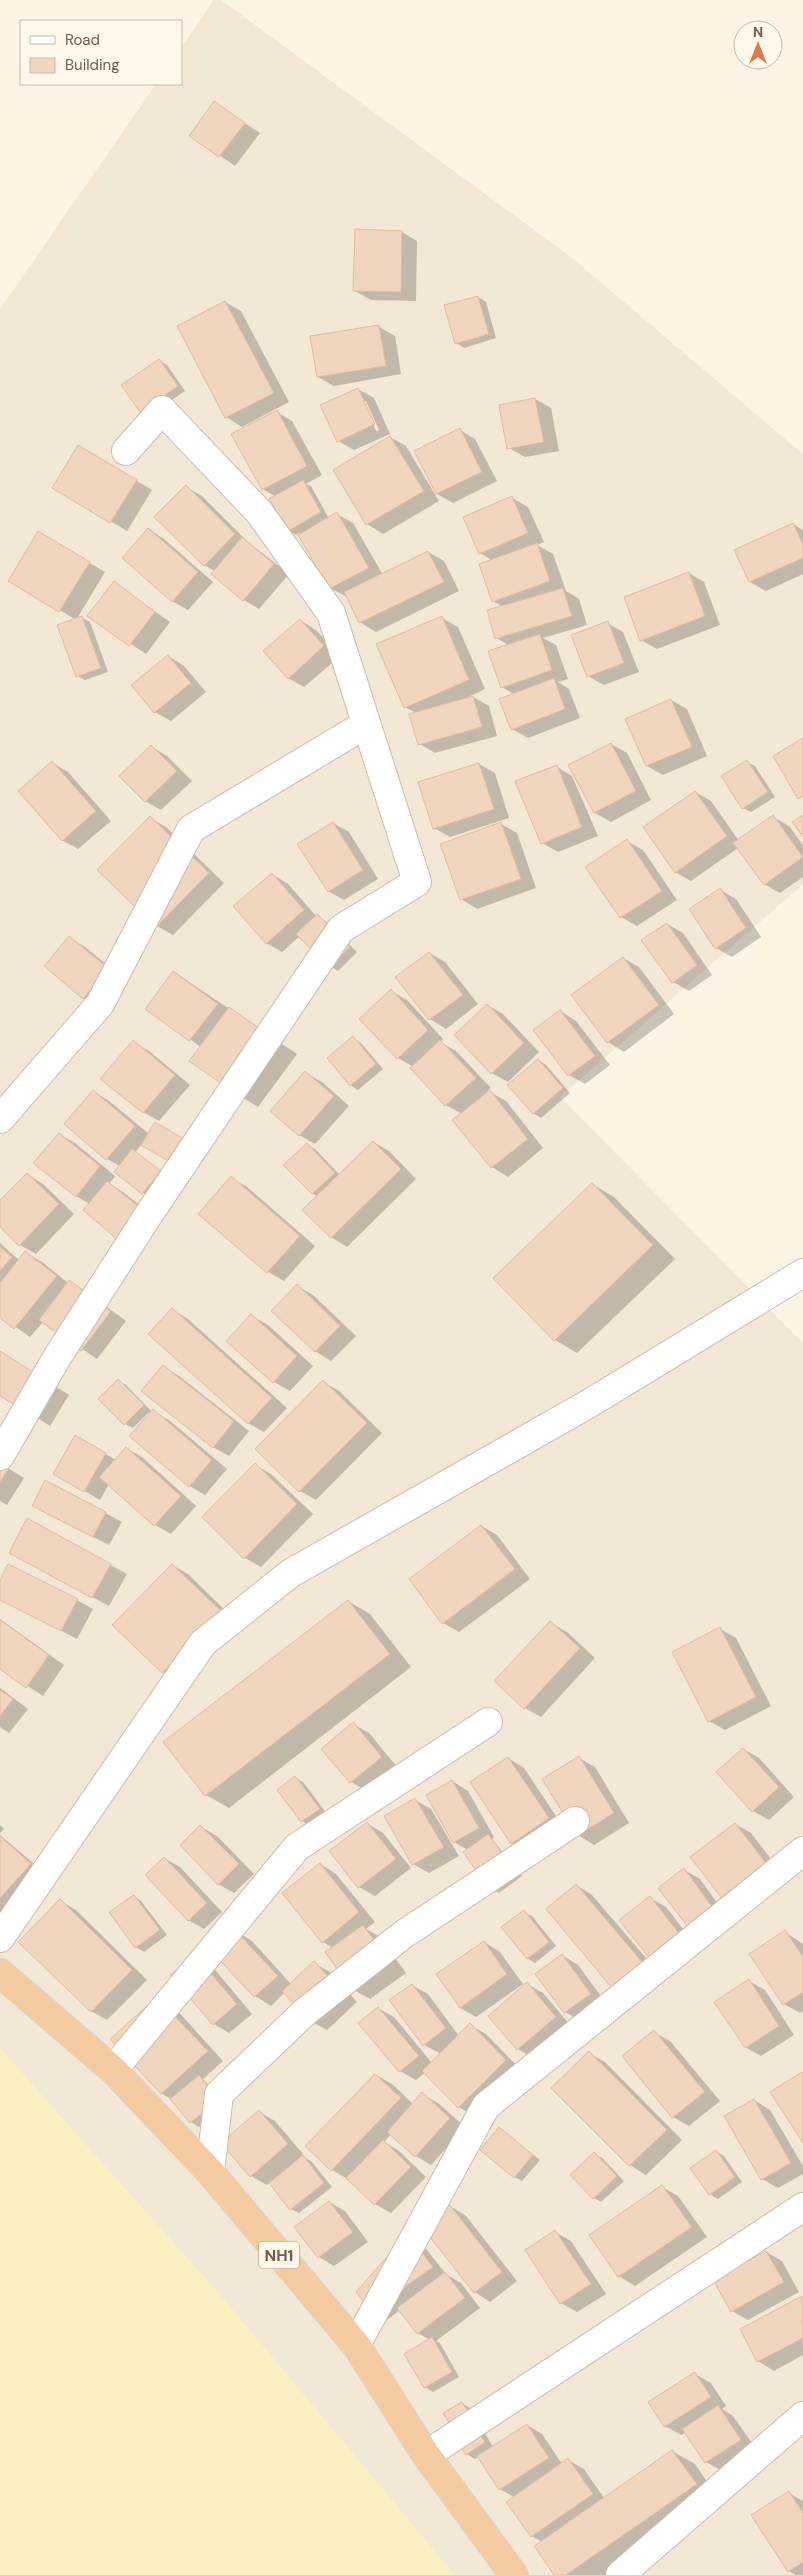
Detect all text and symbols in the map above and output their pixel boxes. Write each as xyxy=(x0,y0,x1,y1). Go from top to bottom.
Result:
legend xyxy=(20,20,182,85)
north arrow xyxy=(733,20,783,70)
text: N xyxy=(753,23,763,41)
text: Road xyxy=(65,30,100,50)
text: Building xyxy=(65,55,120,75)
road number: NH1 xyxy=(259,2242,299,2268)

